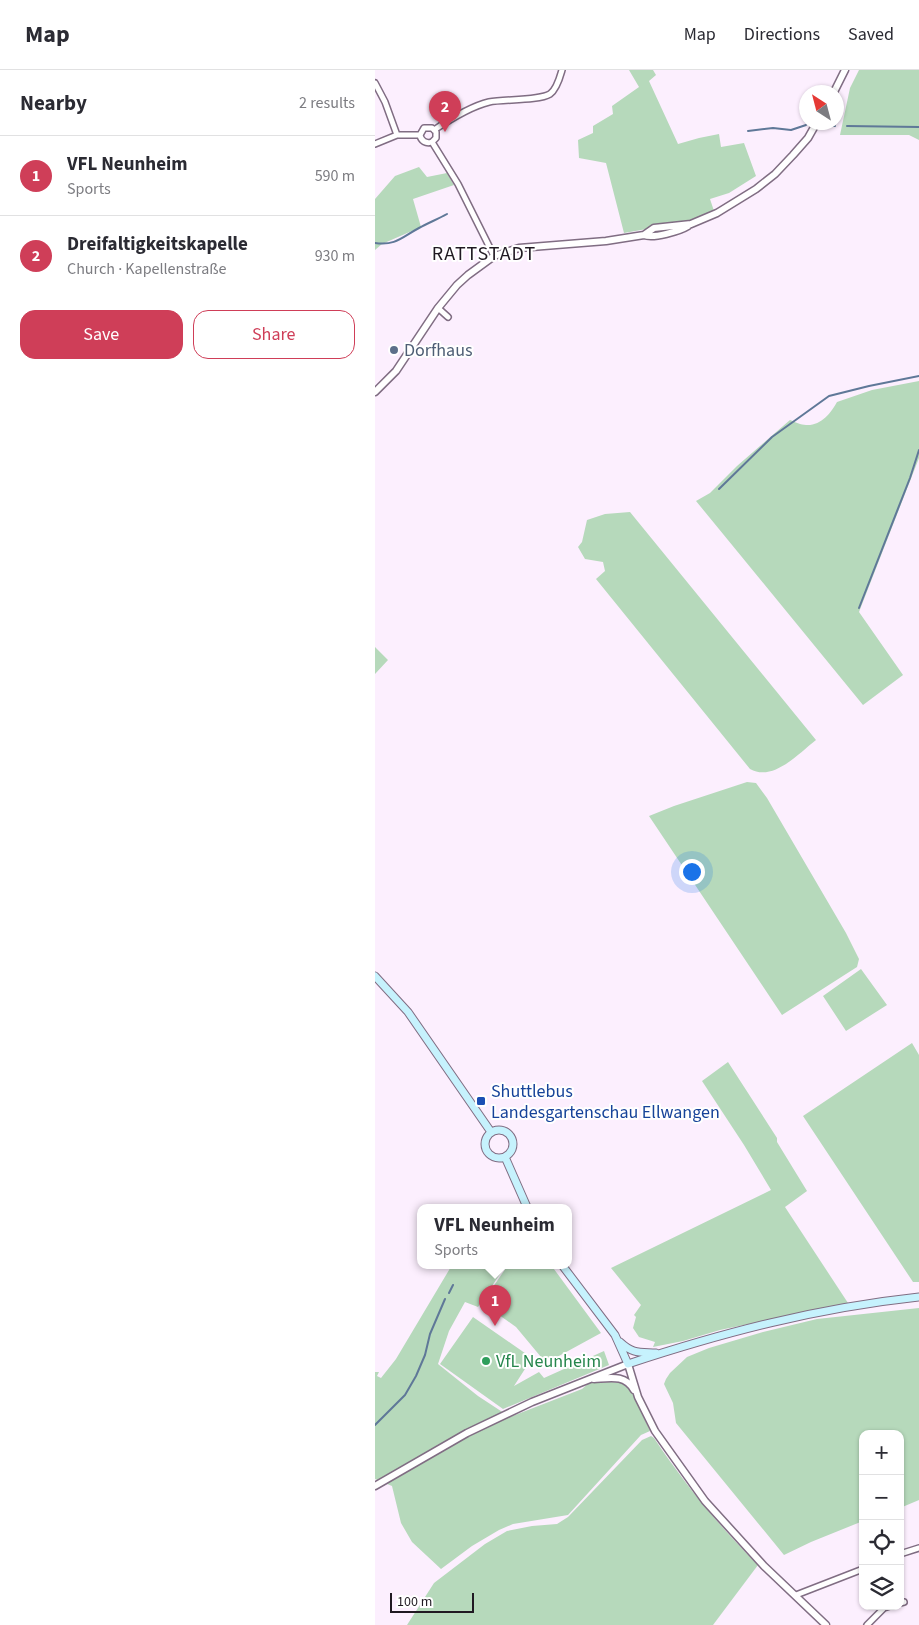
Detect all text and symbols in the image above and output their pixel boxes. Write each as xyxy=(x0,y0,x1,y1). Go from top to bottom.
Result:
text: Map xyxy=(25,17,70,52)
text: Map xyxy=(684,22,716,47)
text: Directions xyxy=(744,22,820,47)
text: Saved xyxy=(848,22,894,47)
north arrow xyxy=(799,85,844,130)
text: Nearby xyxy=(20,88,87,118)
pin: 2 xyxy=(429,91,461,132)
text: 2 results xyxy=(299,92,355,114)
text: VFL Neunheim xyxy=(67,151,188,178)
text: 1 xyxy=(32,165,40,187)
text: 590 m xyxy=(315,165,355,187)
text: Sports xyxy=(67,178,111,200)
text: Dreifaltigkeitskapelle xyxy=(67,231,248,258)
district label: RATTSTADT xyxy=(432,240,536,268)
text: 2 xyxy=(32,245,40,267)
text: 930 m xyxy=(315,245,355,267)
text: Church · Kapellenstraße xyxy=(67,258,227,280)
button: Save xyxy=(20,310,183,359)
button: Share xyxy=(193,310,355,359)
place label: Dorfhaus xyxy=(404,338,473,363)
marker: Dorfhaus xyxy=(388,344,400,356)
your location xyxy=(679,859,705,885)
place label: Shuttlebus Landesgartenschau Ellwangen xyxy=(491,1079,720,1125)
marker: Shuttlebus Landesgartenschau Ellwangen xyxy=(475,1095,487,1107)
popup xyxy=(417,1204,572,1269)
text: VFL Neunheim xyxy=(434,1212,555,1239)
text: Sports xyxy=(434,1239,478,1261)
pin: 1 xyxy=(479,1285,511,1326)
place label: VfL Neunheim xyxy=(496,1349,601,1374)
marker: VfL Neunheim xyxy=(480,1355,492,1367)
map controls xyxy=(859,1430,904,1610)
button: + xyxy=(859,1430,904,1475)
button: − xyxy=(859,1475,904,1520)
button: locate xyxy=(859,1520,904,1565)
button: layers xyxy=(859,1565,904,1610)
scale bar xyxy=(390,1590,474,1613)
text: 100 m xyxy=(397,1592,432,1612)

